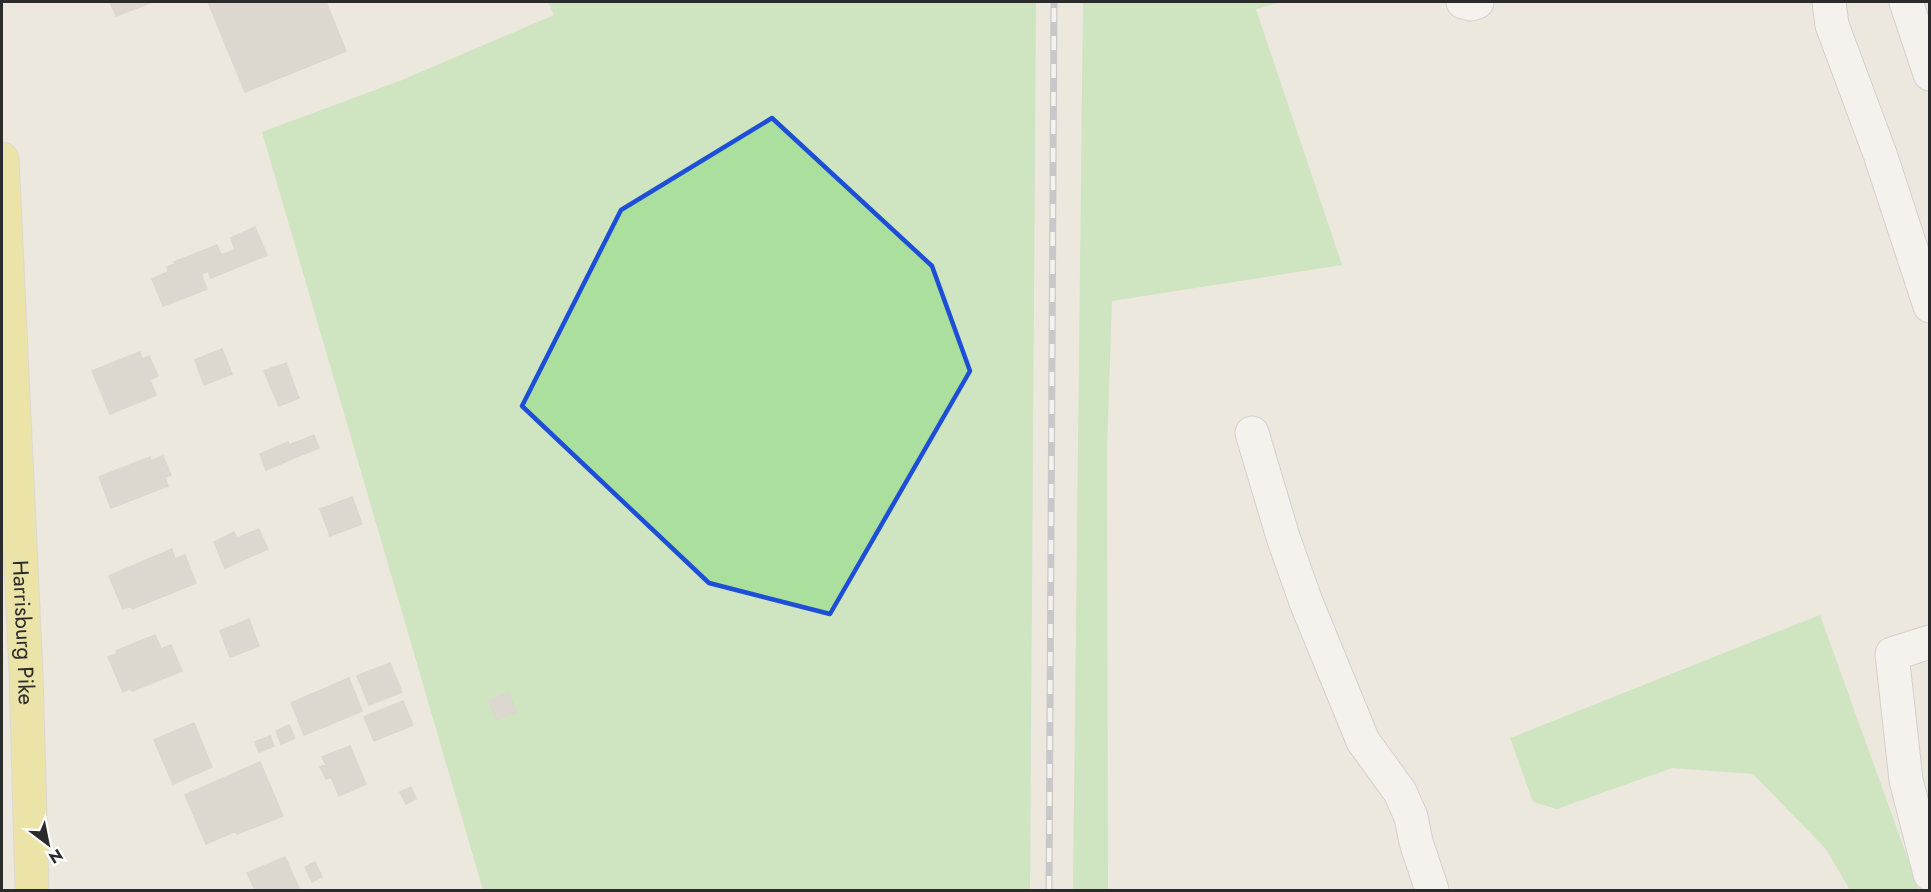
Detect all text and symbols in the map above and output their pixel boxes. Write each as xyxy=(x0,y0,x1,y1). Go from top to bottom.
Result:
street label: Harrisburg Pike xyxy=(5,559,43,705)
north arrow xyxy=(18,814,78,874)
text: N xyxy=(44,843,67,869)

